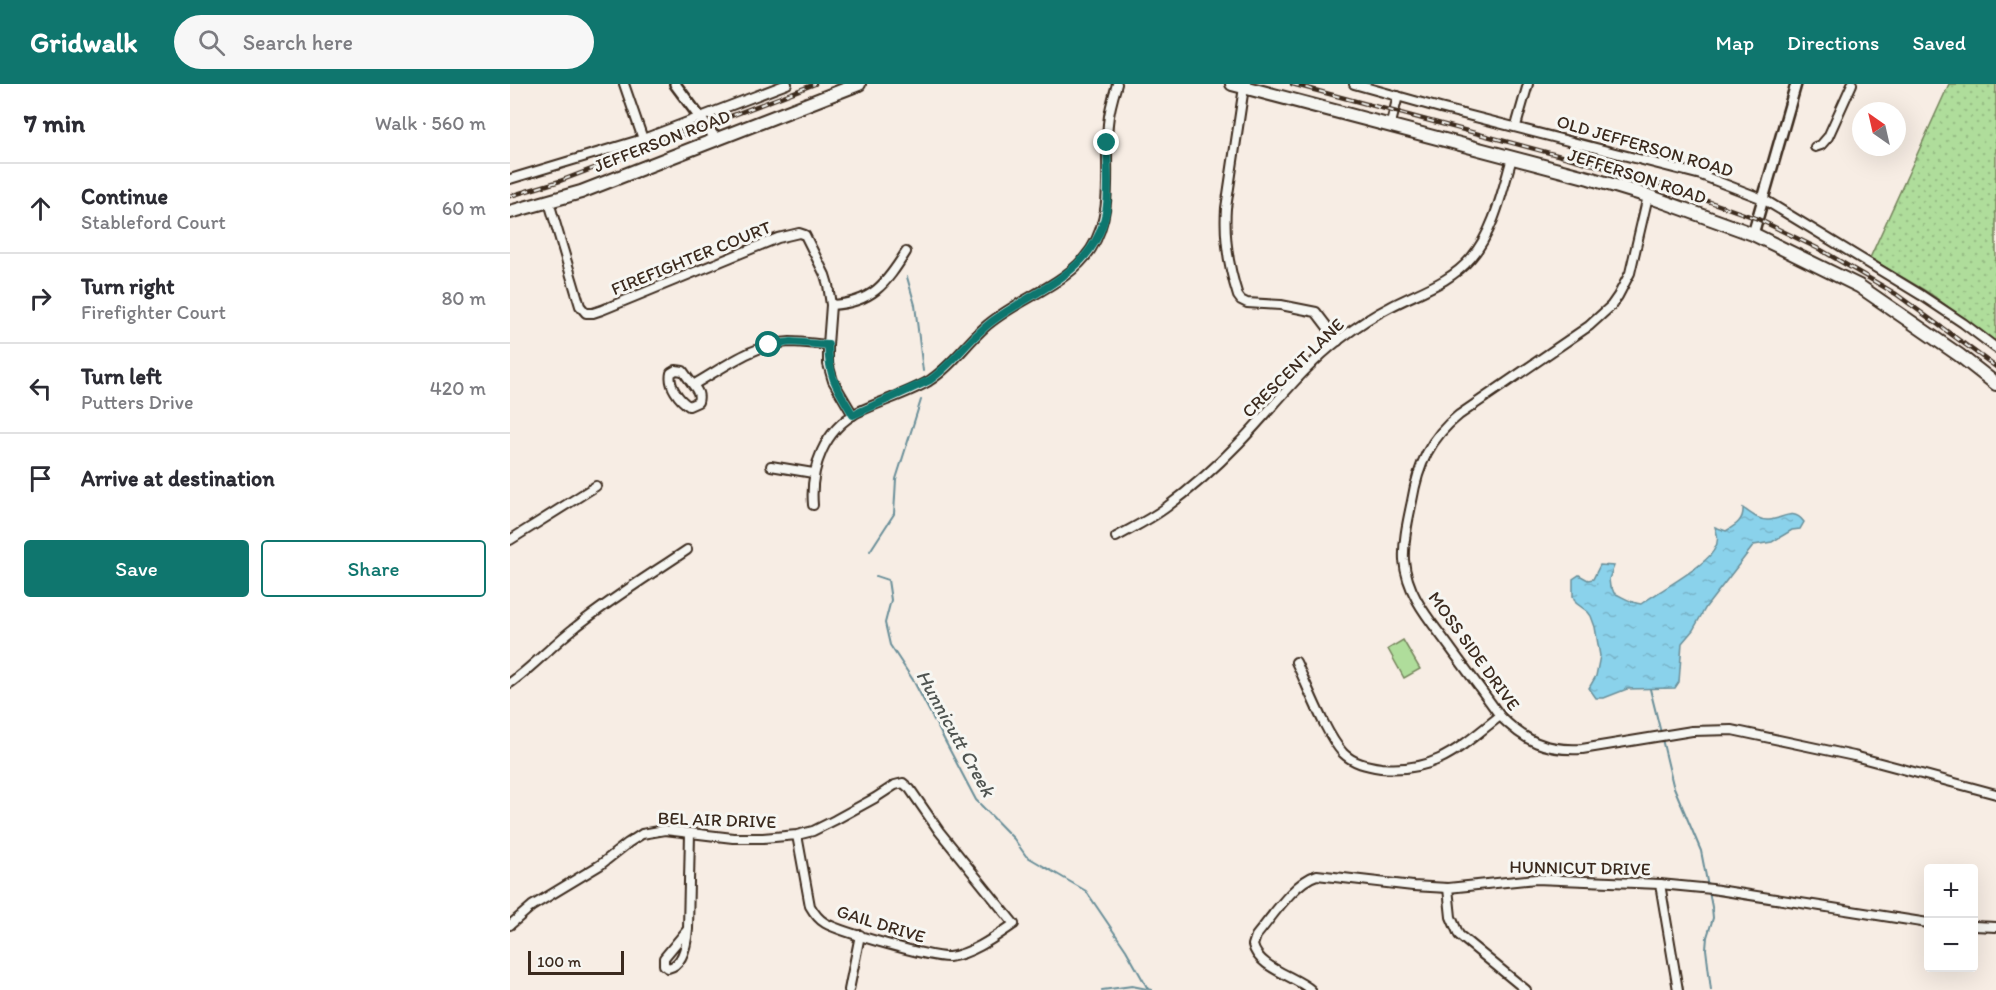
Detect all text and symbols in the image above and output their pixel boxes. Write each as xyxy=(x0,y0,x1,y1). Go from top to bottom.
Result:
search box xyxy=(174,15,594,69)
text: Gridwalk xyxy=(30,25,138,59)
icon: search xyxy=(195,26,228,59)
text: Search here xyxy=(243,29,353,56)
text: Map xyxy=(1716,30,1754,55)
text: Directions xyxy=(1787,30,1879,55)
text: Saved xyxy=(1912,30,1966,55)
north arrow xyxy=(1852,102,1906,156)
street label: JEFFERSON ROAD xyxy=(591,105,733,177)
text: 7 min xyxy=(24,107,85,139)
text: Walk · 560 m xyxy=(375,111,486,135)
street label: OLD JEFFERSON ROAD xyxy=(1555,111,1735,181)
route end xyxy=(1093,129,1119,155)
street label: JEFFERSON ROAD xyxy=(1565,143,1709,209)
text: Continue xyxy=(81,183,168,210)
icon: ahead xyxy=(24,192,57,225)
text: 60 m xyxy=(442,196,486,220)
text: Stableford Court xyxy=(81,210,226,234)
street label: FIREFIGHTER COURT xyxy=(608,216,774,300)
text: Turn right xyxy=(81,273,175,300)
icon: right xyxy=(24,282,57,315)
text: 80 m xyxy=(441,286,486,310)
text: Firefighter Court xyxy=(81,300,226,324)
street label: CRESCENT LANE xyxy=(1237,314,1349,422)
route start xyxy=(755,331,781,357)
text: Turn left xyxy=(81,363,162,390)
icon: left xyxy=(24,372,57,405)
text: 420 m xyxy=(430,376,486,400)
text: Putters Drive xyxy=(81,390,194,414)
icon: arrive xyxy=(24,462,57,495)
text: Arrive at destination xyxy=(81,465,275,492)
button: Save xyxy=(24,540,249,597)
button: Share xyxy=(261,540,486,597)
street label: MOSS SIDE DRIVE xyxy=(1423,587,1525,715)
water label: Hunnicutt Creek xyxy=(911,665,1002,802)
street label: BEL AIR DRIVE xyxy=(657,807,777,833)
street label: HUNNICUT DRIVE xyxy=(1509,856,1651,880)
map controls xyxy=(1924,864,1978,972)
button: + xyxy=(1924,864,1978,918)
street label: GAIL DRIVE xyxy=(834,900,928,948)
button: − xyxy=(1924,918,1978,972)
scale bar xyxy=(528,948,624,976)
text: 100 m xyxy=(537,952,581,971)

